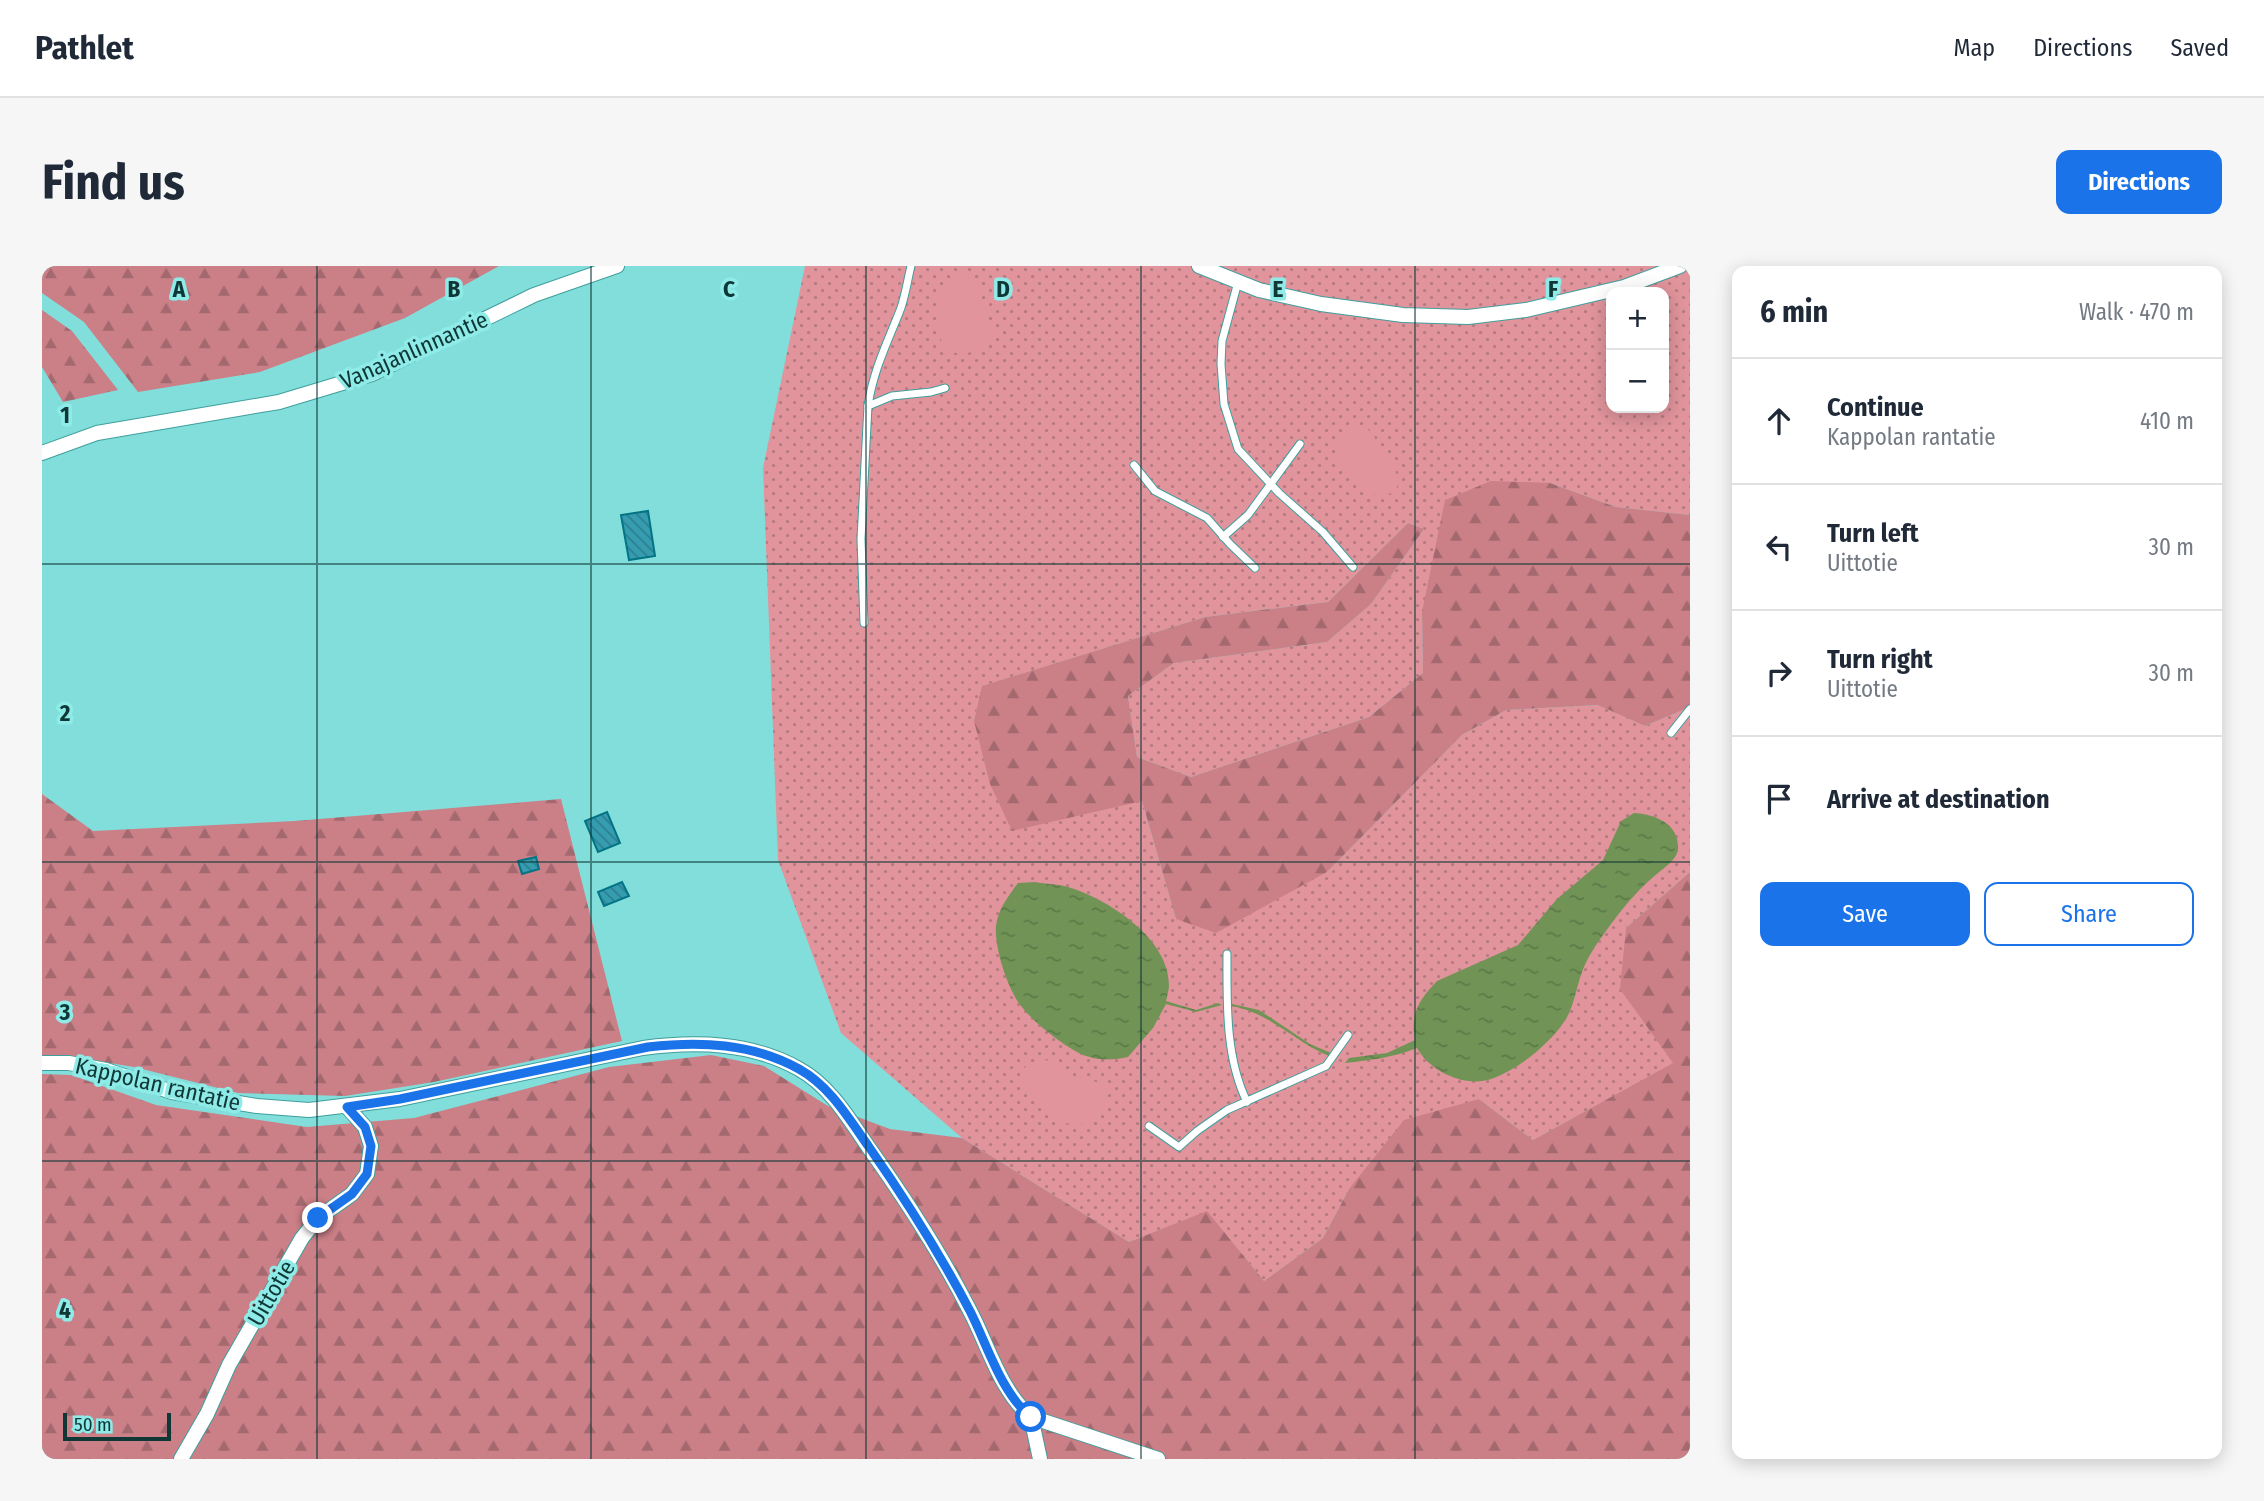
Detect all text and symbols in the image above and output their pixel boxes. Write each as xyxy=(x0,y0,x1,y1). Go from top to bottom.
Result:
text: Pathlet xyxy=(35,28,134,68)
text: Map xyxy=(1954,34,1995,62)
text: Directions xyxy=(2033,34,2132,62)
text: Saved xyxy=(2170,34,2229,62)
button: Directions xyxy=(2056,150,2222,214)
text: Find us xyxy=(42,153,185,212)
text: A xyxy=(172,275,186,303)
text: B xyxy=(448,275,461,303)
text: C xyxy=(723,275,735,303)
text: D xyxy=(996,275,1010,303)
text: E xyxy=(1273,275,1284,303)
text: F xyxy=(1548,275,1558,303)
map controls xyxy=(1606,287,1669,413)
button: + xyxy=(1606,287,1669,350)
text: 6 min xyxy=(1760,294,1828,330)
text: Walk · 470 m xyxy=(2079,298,2194,326)
street label: Vanajanlinnantie xyxy=(336,305,492,395)
button: − xyxy=(1606,350,1669,413)
text: Continue xyxy=(1827,392,1924,423)
text: 1 xyxy=(60,401,70,429)
icon: ahead xyxy=(1760,402,1798,440)
text: 410 m xyxy=(2140,407,2194,435)
text: Kappolan rantatie xyxy=(1827,423,1996,451)
text: Turn left xyxy=(1827,518,1919,549)
icon: left xyxy=(1760,528,1798,566)
text: 30 m xyxy=(2149,533,2194,561)
text: Uittotie xyxy=(1827,549,1898,577)
text: Turn right xyxy=(1827,644,1933,675)
icon: right xyxy=(1760,654,1798,692)
text: 30 m xyxy=(2149,659,2194,687)
text: Uittotie xyxy=(1827,675,1898,703)
text: 2 xyxy=(59,699,71,727)
icon: arrive xyxy=(1760,780,1798,818)
text: Arrive at destination xyxy=(1827,784,2050,815)
button: Save xyxy=(1760,882,1970,946)
button: Share xyxy=(1984,882,2194,946)
text: 3 xyxy=(59,998,71,1026)
street label: Kappolan rantatie xyxy=(73,1051,243,1117)
route end xyxy=(302,1202,333,1233)
street label: Uittotie xyxy=(241,1255,301,1331)
text: 4 xyxy=(59,1296,71,1324)
route start xyxy=(1015,1401,1046,1432)
scale bar xyxy=(63,1410,172,1442)
text: 50 m xyxy=(74,1413,112,1436)

